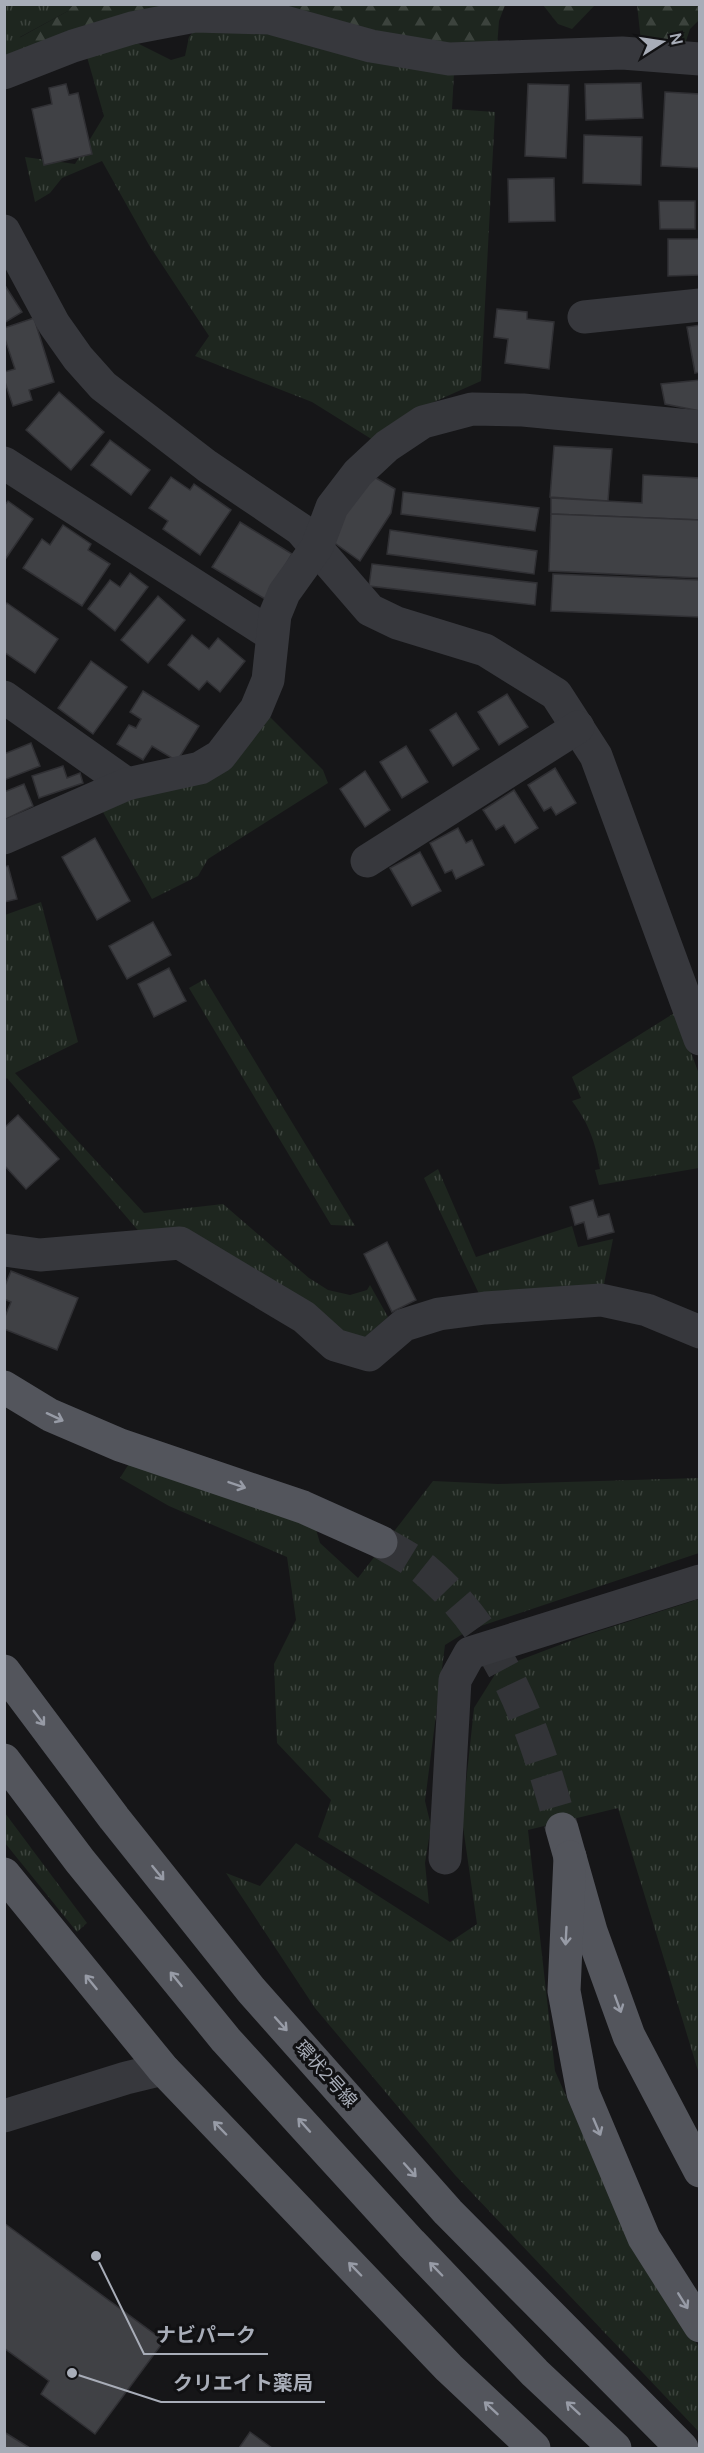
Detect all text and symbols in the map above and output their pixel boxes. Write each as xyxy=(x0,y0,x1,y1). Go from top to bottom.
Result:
north arrow xyxy=(632,12,692,72)
text: N xyxy=(665,31,689,47)
one-way arrow xyxy=(46,1411,64,1423)
one-way arrow xyxy=(228,1481,246,1492)
one-way arrow xyxy=(33,1709,46,1725)
one-way arrow xyxy=(151,1865,164,1881)
one-way arrow xyxy=(561,1926,572,1946)
one-way arrow xyxy=(169,1971,182,1987)
one-way arrow xyxy=(84,1975,97,1991)
one-way arrow xyxy=(613,1994,624,2013)
one-way arrow xyxy=(274,2016,288,2031)
street label: 環状2号線 xyxy=(290,2035,363,2112)
one-way arrow xyxy=(592,2117,603,2135)
one-way arrow xyxy=(297,2118,311,2133)
one-way arrow xyxy=(213,2121,227,2136)
one-way arrow xyxy=(403,2162,417,2177)
one-way arrow xyxy=(347,2262,362,2277)
one-way arrow xyxy=(429,2262,443,2277)
one-way arrow xyxy=(678,2292,690,2309)
callout: ナビパーク xyxy=(144,2316,268,2354)
text: ナビパーク xyxy=(156,2321,256,2348)
callout: クリエイト薬局 xyxy=(161,2364,325,2402)
text: クリエイト薬局 xyxy=(173,2369,313,2396)
one-way arrow xyxy=(484,2401,499,2416)
one-way arrow xyxy=(565,2401,580,2415)

